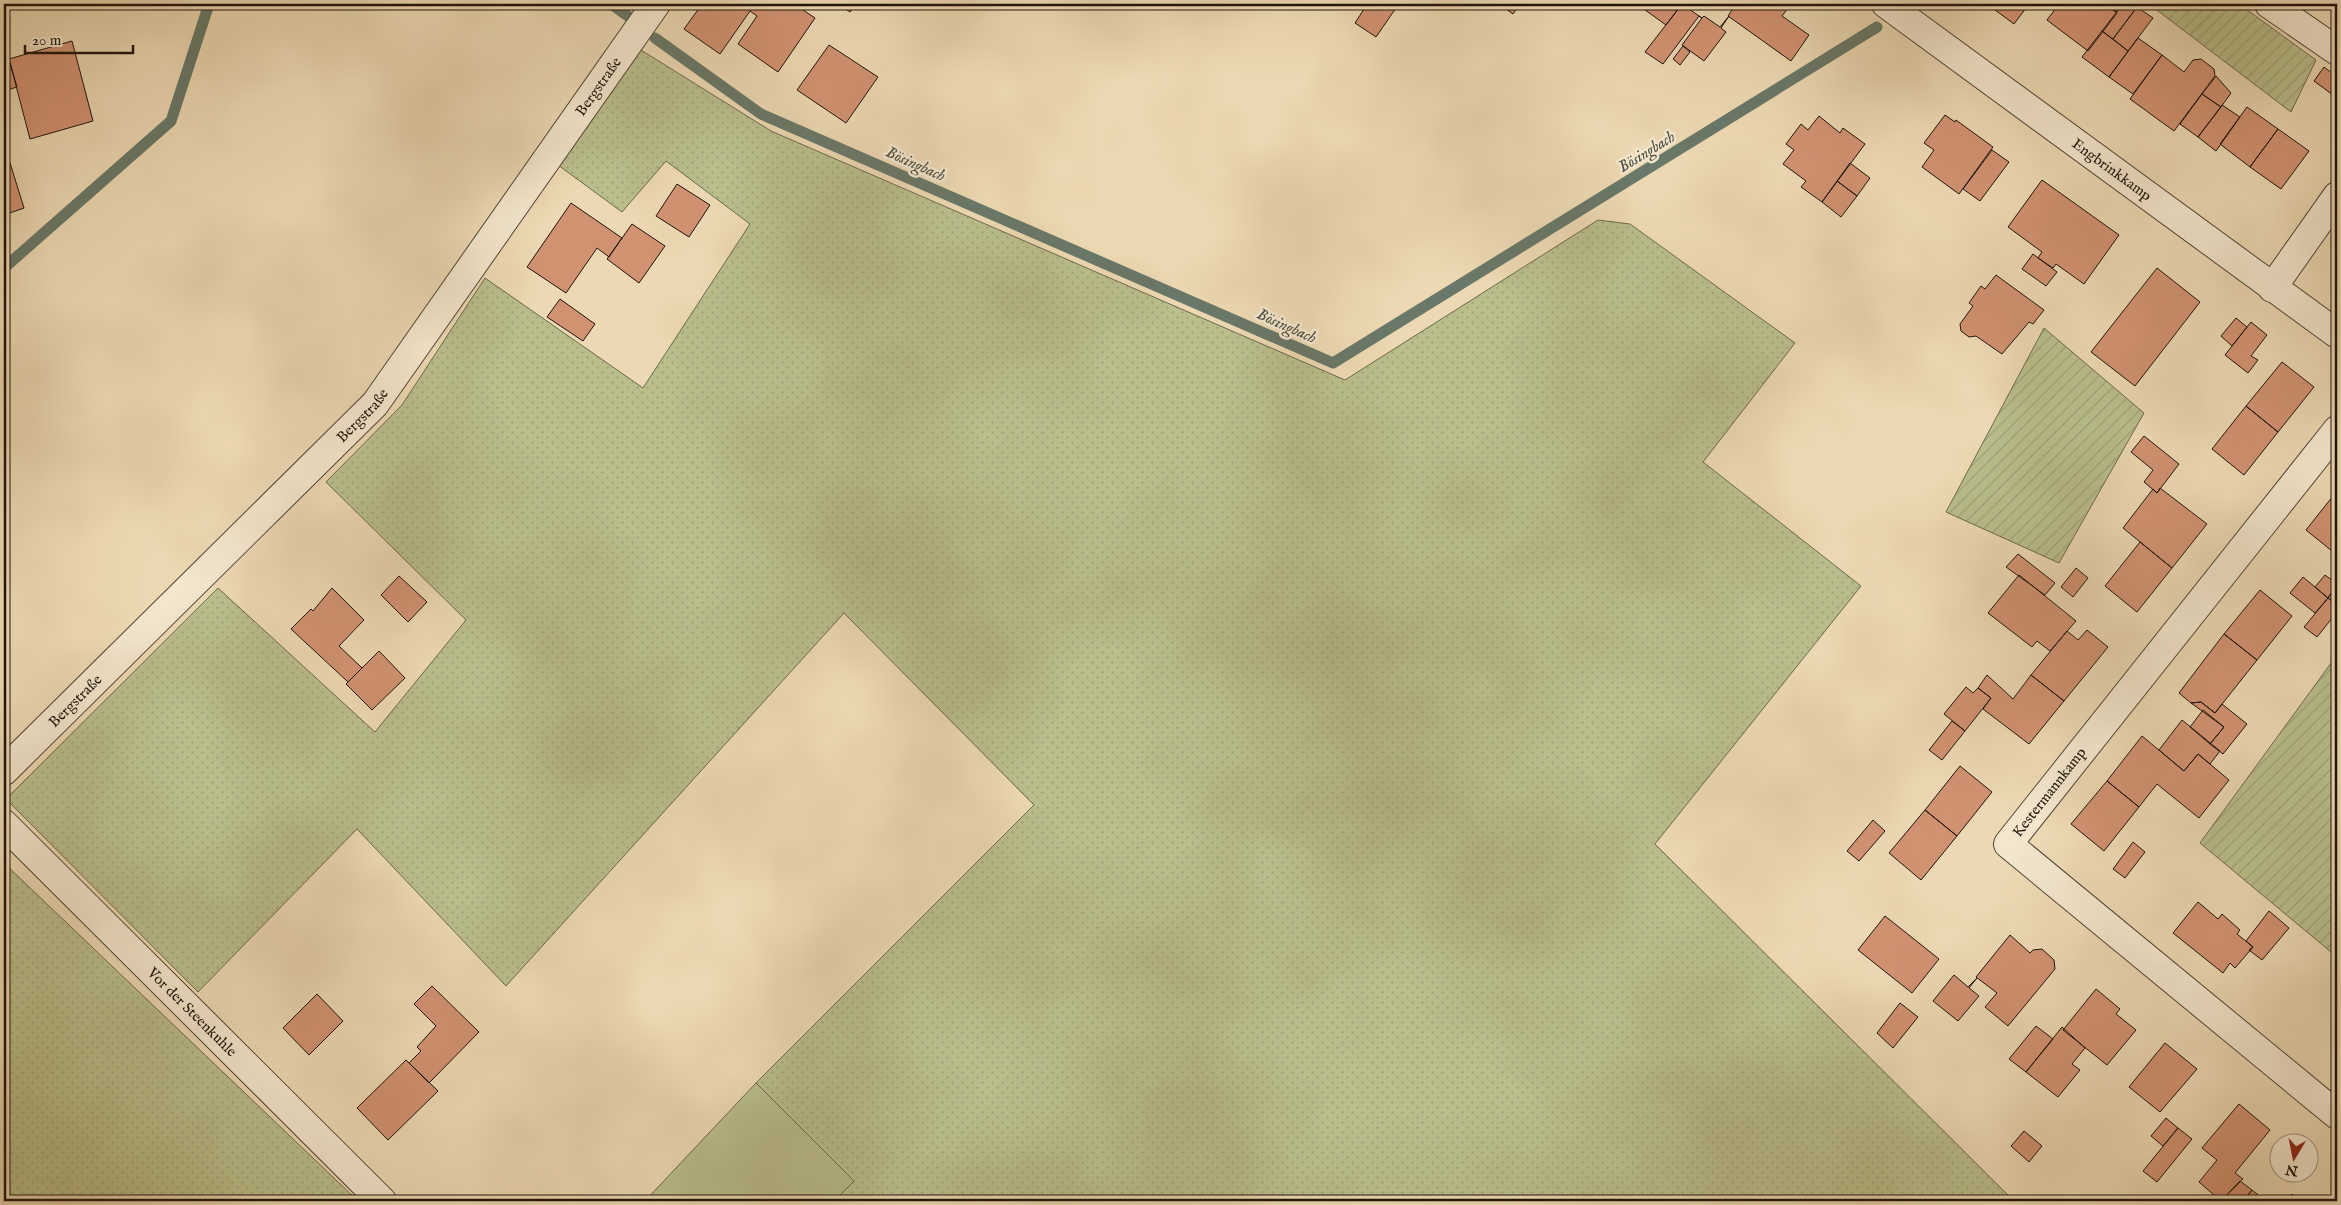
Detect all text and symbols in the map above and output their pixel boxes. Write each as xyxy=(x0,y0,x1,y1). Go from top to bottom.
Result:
scale bar xyxy=(25,22,132,54)
text: 20 m xyxy=(32,31,62,50)
street label: Bergstraße xyxy=(571,53,626,120)
water label: Bösingbach xyxy=(1615,127,1679,178)
street label: Engbrinkkamp xyxy=(2068,134,2155,205)
water label: Bösingbach xyxy=(882,143,948,187)
water label: Bösingbach xyxy=(1253,305,1319,349)
street label: Bergstraße xyxy=(333,385,393,447)
street label: Bergstraße xyxy=(45,670,106,732)
street label: Kestermannkamp xyxy=(2008,744,2090,841)
street label: Vor der Steenkuhle xyxy=(142,963,241,1061)
north arrow xyxy=(2268,1132,2318,1182)
text: N xyxy=(2284,1160,2300,1180)

